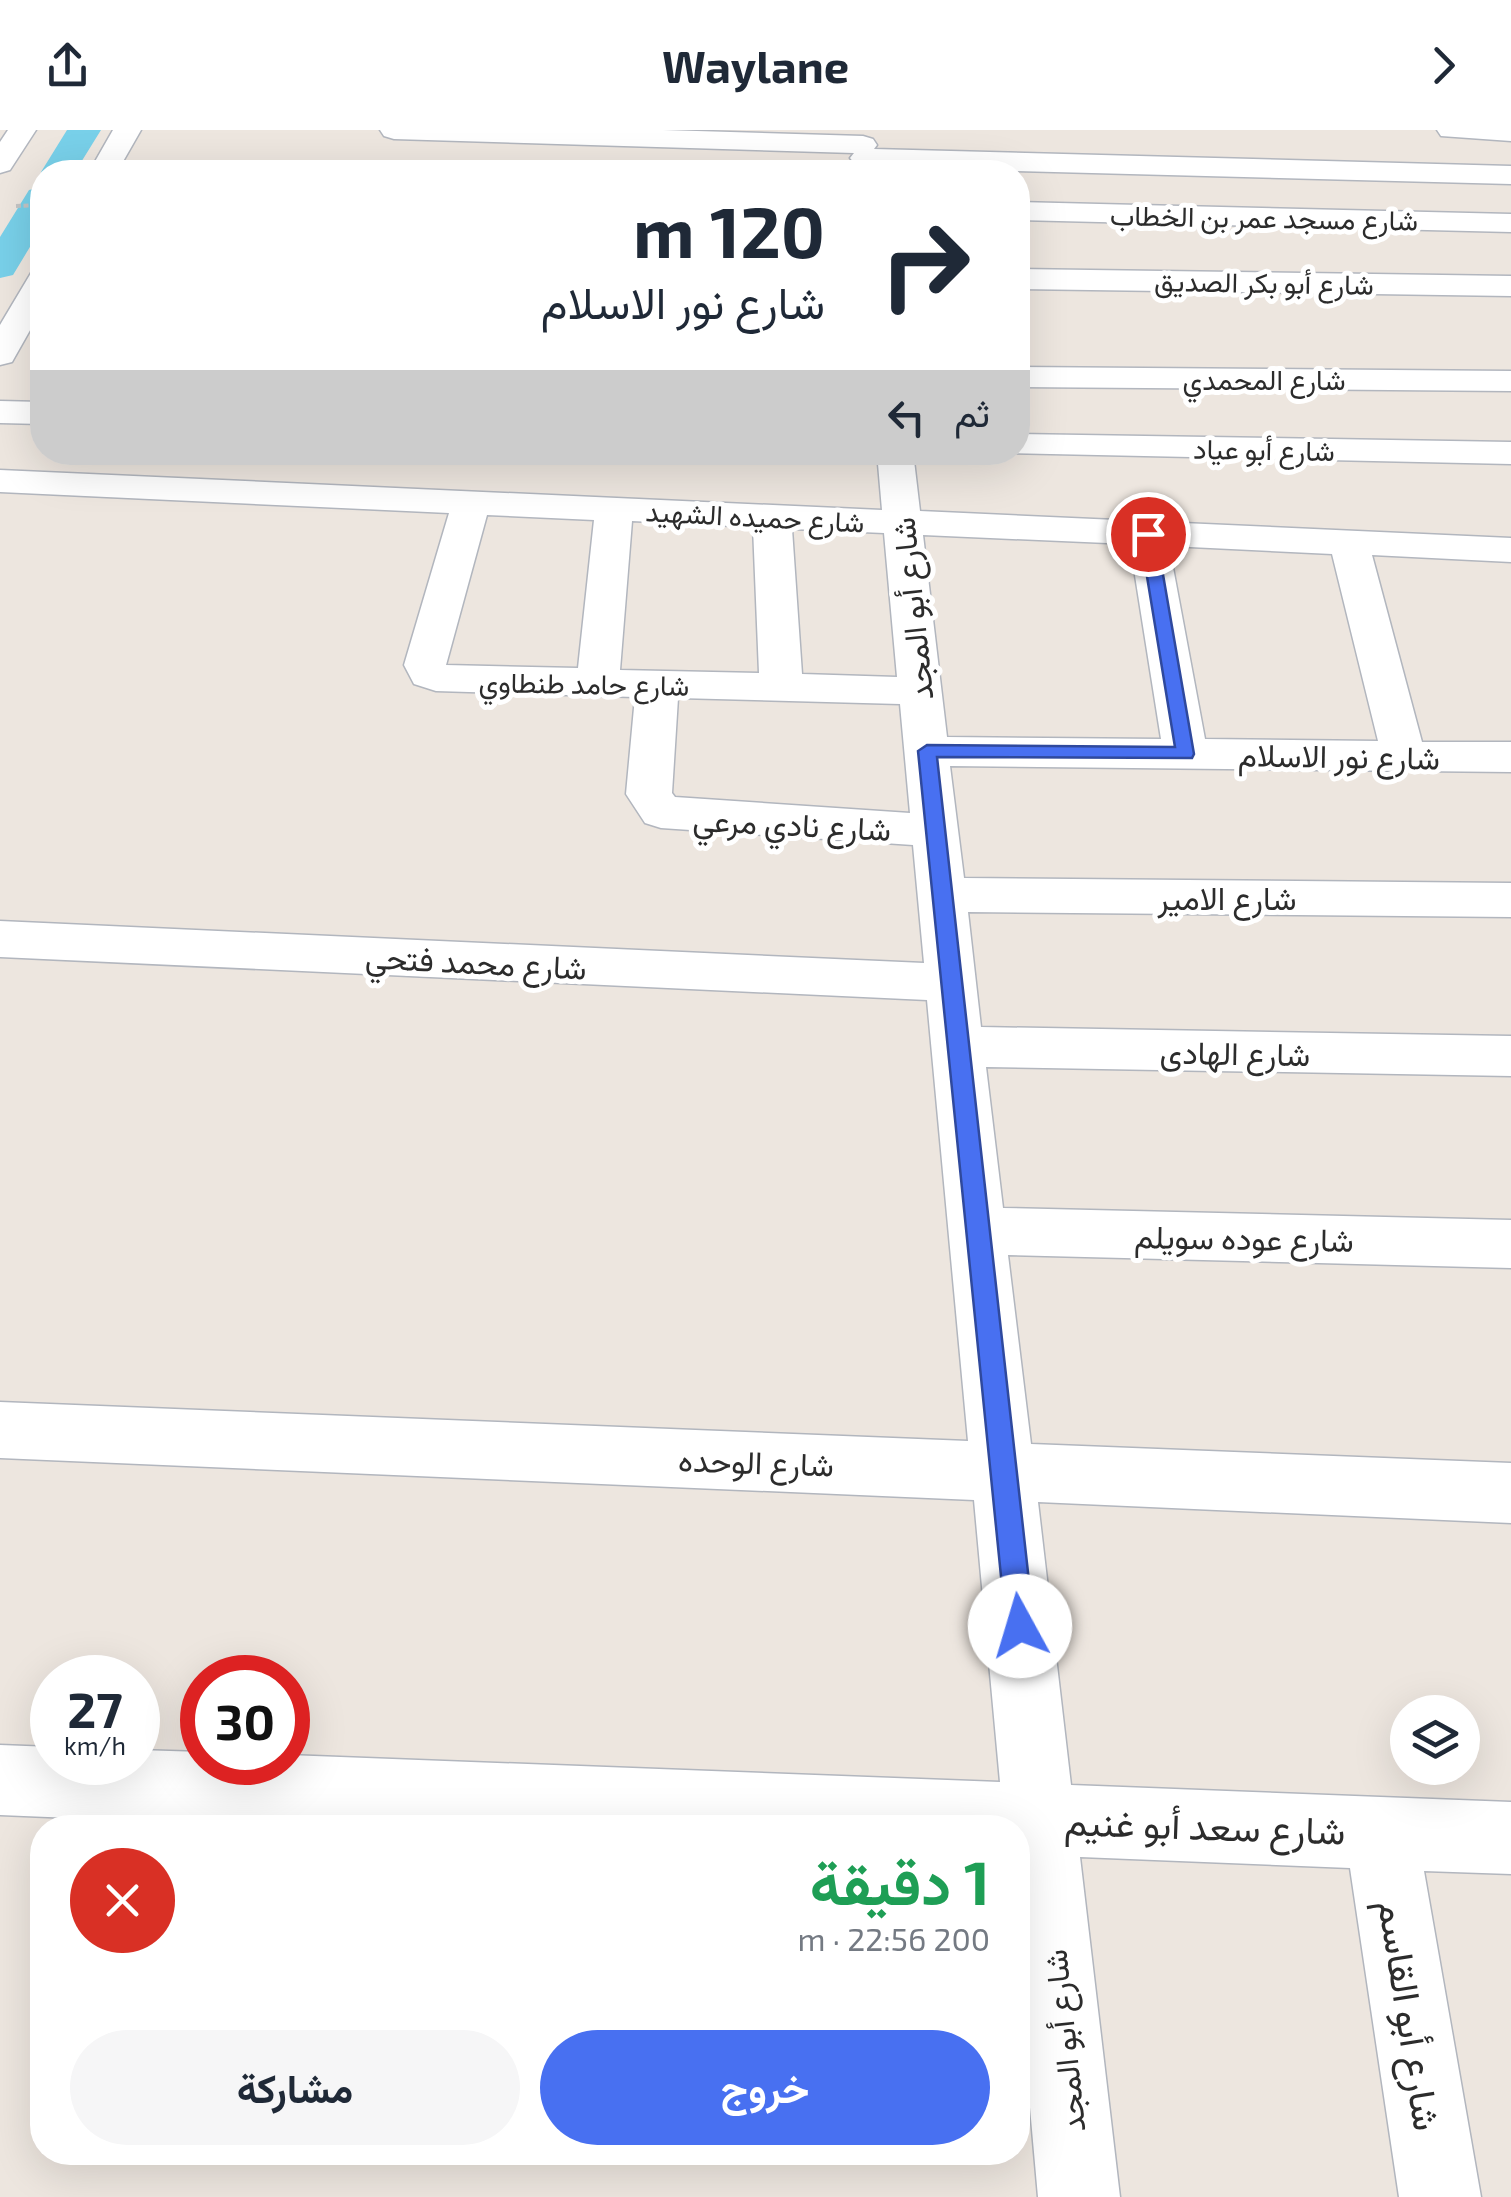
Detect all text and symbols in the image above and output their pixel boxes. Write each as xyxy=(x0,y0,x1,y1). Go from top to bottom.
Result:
icon: share xyxy=(40,38,95,93)
text: Waylane xyxy=(662,38,849,92)
icon: forward xyxy=(1416,38,1471,93)
text: 120 m xyxy=(633,188,825,272)
street label: شارع مسجد عمر بن الخطاب xyxy=(1110,197,1418,240)
icon: right xyxy=(860,200,990,330)
street label: شارع أبو بكر الصديق xyxy=(1154,263,1374,304)
text: شارع نور الاسلام xyxy=(541,274,825,328)
street label: شارع المحمدي xyxy=(1183,362,1345,403)
text: ثم xyxy=(954,389,990,435)
icon: left xyxy=(879,390,934,445)
street label: شارع أبو عياد xyxy=(1193,431,1335,470)
pin xyxy=(1106,492,1191,577)
street label: شارع حميده الشهيد xyxy=(645,493,865,542)
icon: arrive xyxy=(1121,507,1176,562)
street label: شارع أبو المجد xyxy=(883,515,944,702)
street label: شارع حامد طنطاوي xyxy=(478,664,690,709)
street label: شارع نور الاسلام xyxy=(1238,734,1440,781)
street label: شارع نادي مرعي xyxy=(691,799,892,856)
street label: شارع الامير xyxy=(1156,878,1297,921)
street label: شارع محمد فتحي xyxy=(364,936,588,995)
street label: شارع الهادى xyxy=(1159,1032,1310,1077)
street label: شارع عوده سويلم xyxy=(1134,1216,1354,1263)
street label: شارع الوحده xyxy=(677,1439,834,1488)
position arrow xyxy=(968,1574,1072,1678)
speed limit sign: 30 xyxy=(180,1655,310,1785)
text: 27 xyxy=(67,1678,123,1738)
map controls xyxy=(1390,1695,1480,1785)
button: layers xyxy=(1390,1695,1480,1785)
text: km/h xyxy=(64,1730,126,1760)
street label: شارع سعد أبو غنيم xyxy=(1064,1797,1346,1858)
text: 1 دقيقة xyxy=(810,1845,990,1917)
button: close xyxy=(70,1848,175,1953)
street label: شارع أبو القاسم xyxy=(1365,1896,1452,2134)
text: 200 m · 22:56 xyxy=(797,1919,990,1957)
street label: شارع أبو المجد xyxy=(1035,1947,1096,2134)
button: مشاركة xyxy=(70,2030,520,2145)
button: خروج xyxy=(540,2030,990,2145)

